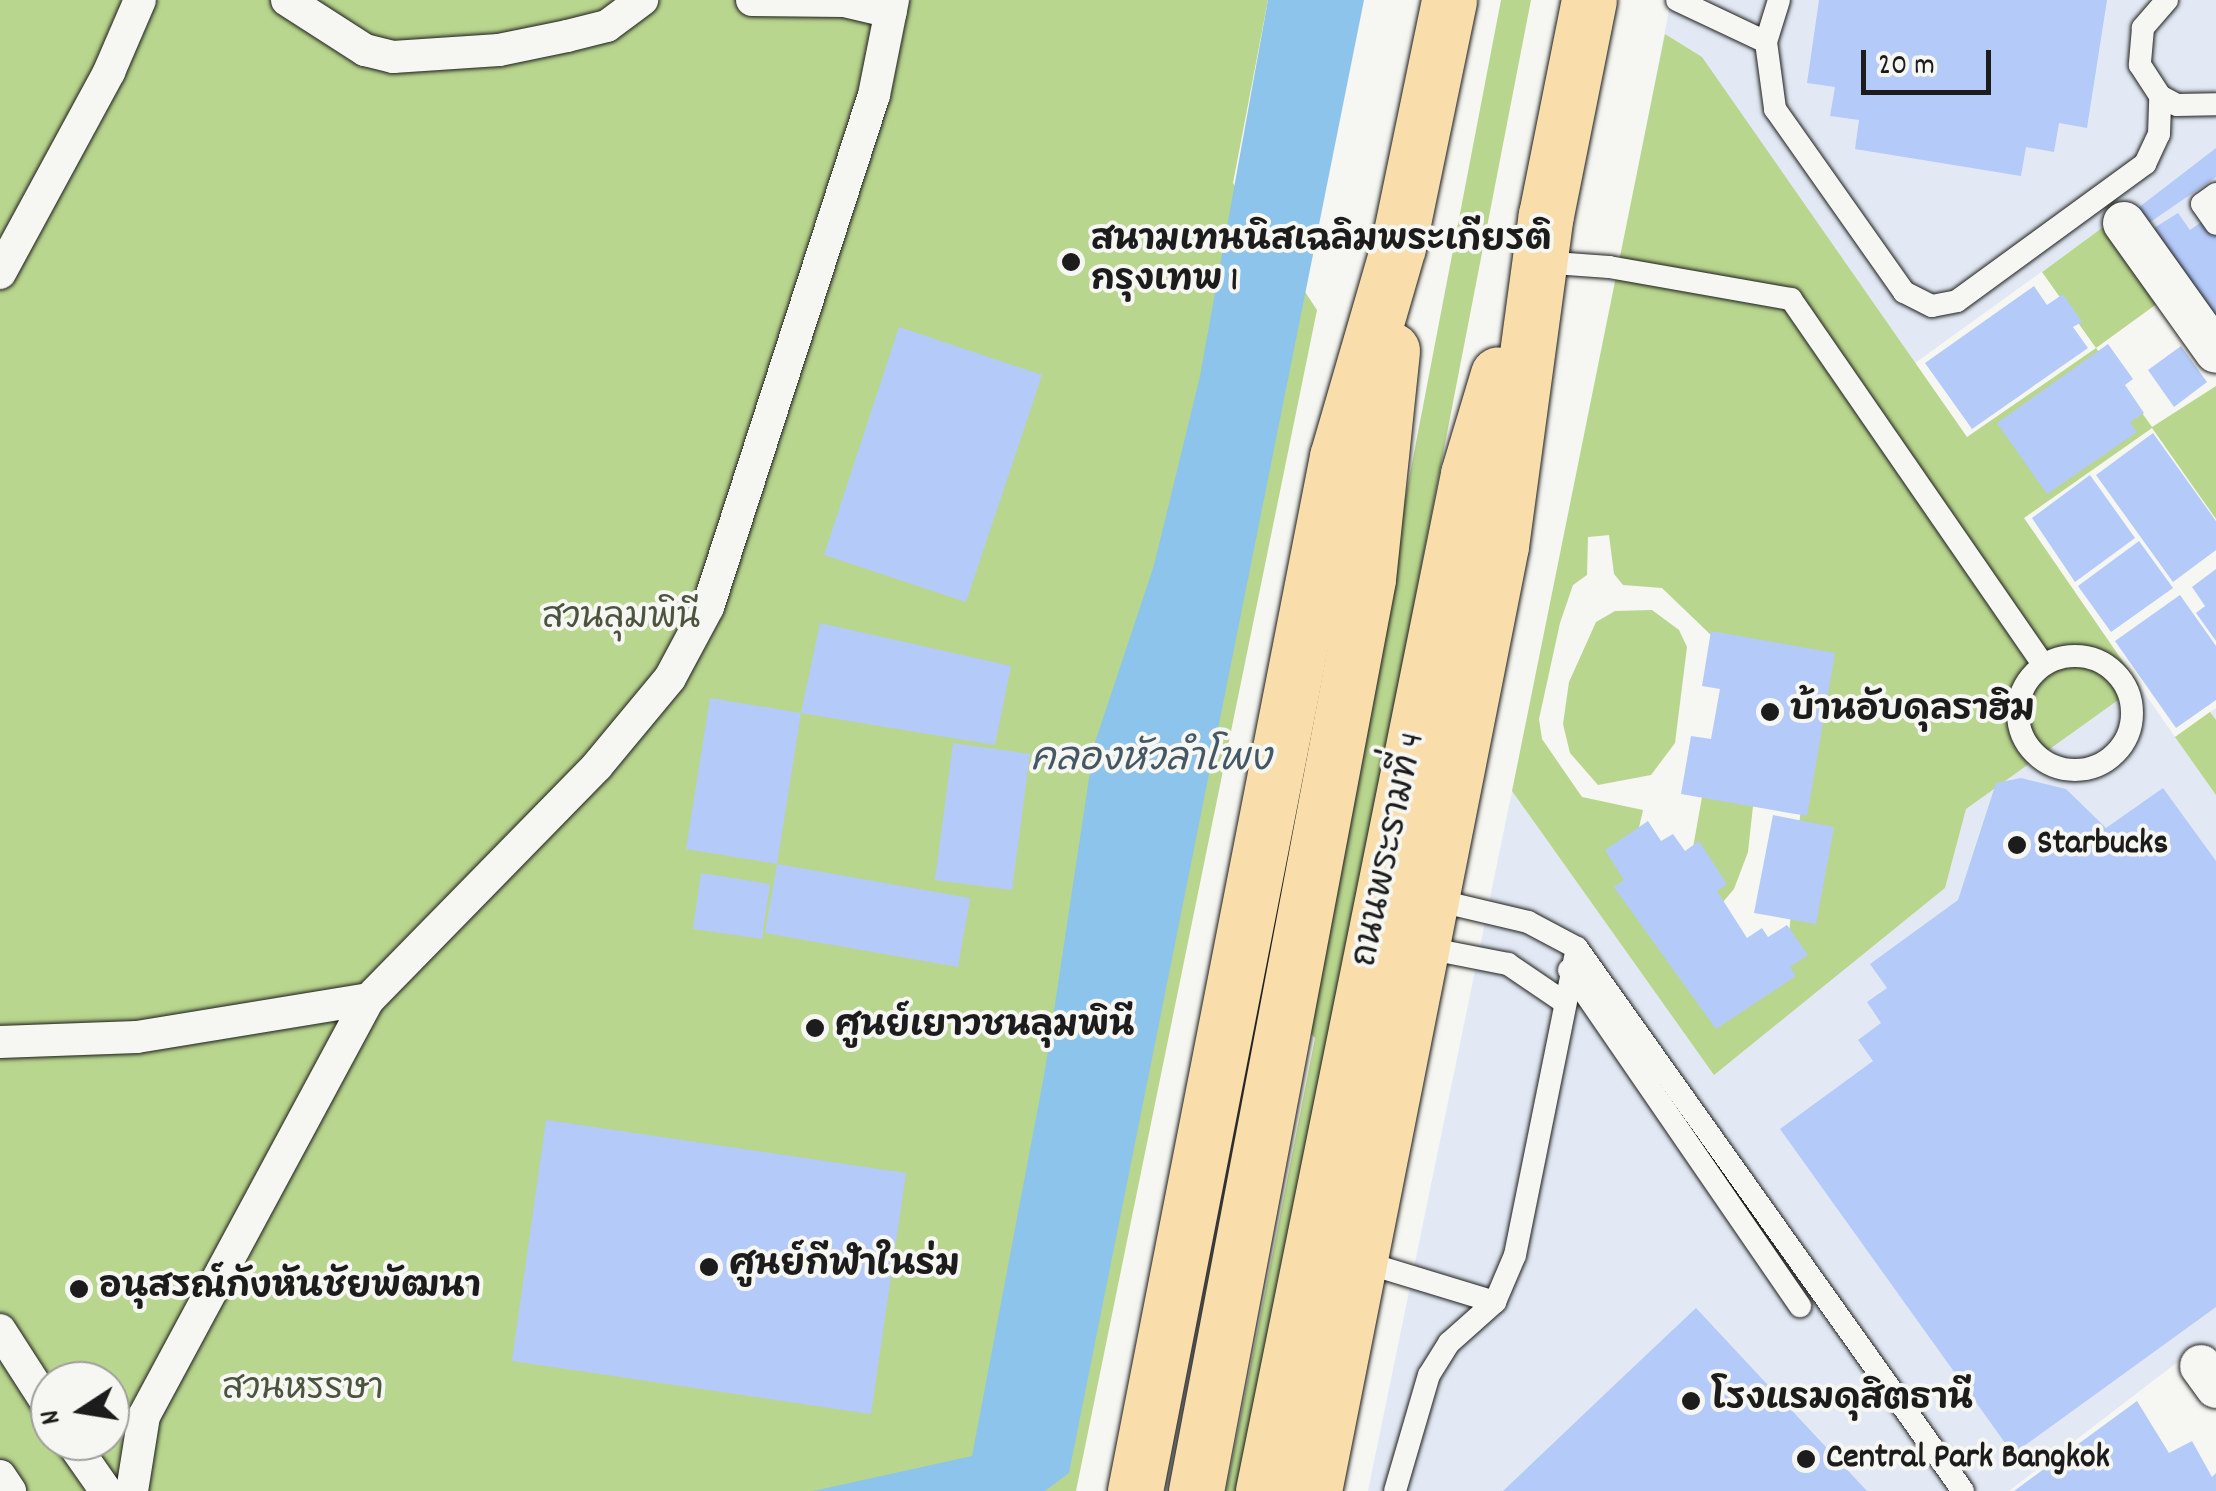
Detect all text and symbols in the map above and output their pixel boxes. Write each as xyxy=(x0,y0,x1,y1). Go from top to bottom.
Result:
scale bar xyxy=(1866,30,1996,92)
text: 20 m xyxy=(1878,46,1935,89)
place label: สนามเทนนิสเฉลิมพระเกียรติ กรุงเทพ 1 xyxy=(1091,221,1552,303)
marker: สนามเทนนิสเฉลิมพระเกียรติ กรุงเทพ 1 xyxy=(1060,251,1082,273)
park label: สวนลุมพินี xyxy=(542,599,700,641)
place label: บ้านอับดุลราฮิม xyxy=(1790,691,2035,733)
marker: บ้านอับดุลราฮิม xyxy=(1759,701,1781,723)
street label: ถนนพระรามที่ 4 xyxy=(1346,729,1436,971)
water label: คลองหัวลำโพง xyxy=(1031,739,1271,785)
place label: Starbucks xyxy=(2037,824,2168,866)
marker: Starbucks xyxy=(2006,834,2028,856)
place label: ศูนย์เยาวชนลุมพินี xyxy=(835,1007,1134,1049)
marker: ศูนย์เยาวชนลุมพินี xyxy=(804,1017,826,1039)
place label: ศูนย์กีฬาในร่ม xyxy=(729,1246,960,1288)
marker: ศูนย์กีฬาในร่ม xyxy=(698,1256,720,1278)
place label: อนุสรณ์กังหันชัยพัฒนา xyxy=(99,1268,481,1310)
marker: อนุสรณ์กังหันชัยพัฒนา xyxy=(68,1278,90,1300)
north arrow xyxy=(30,1361,130,1461)
park label: สวนหรรษา xyxy=(222,1370,384,1412)
place label: โรงแรมดุสิตธานี xyxy=(1711,1380,1973,1422)
marker: โรงแรมดุสิตธานี xyxy=(1680,1390,1702,1412)
text: N xyxy=(32,1406,74,1428)
place label: Central Park Bangkok xyxy=(1826,1438,2110,1480)
marker: Central Park Bangkok xyxy=(1795,1448,1817,1470)

